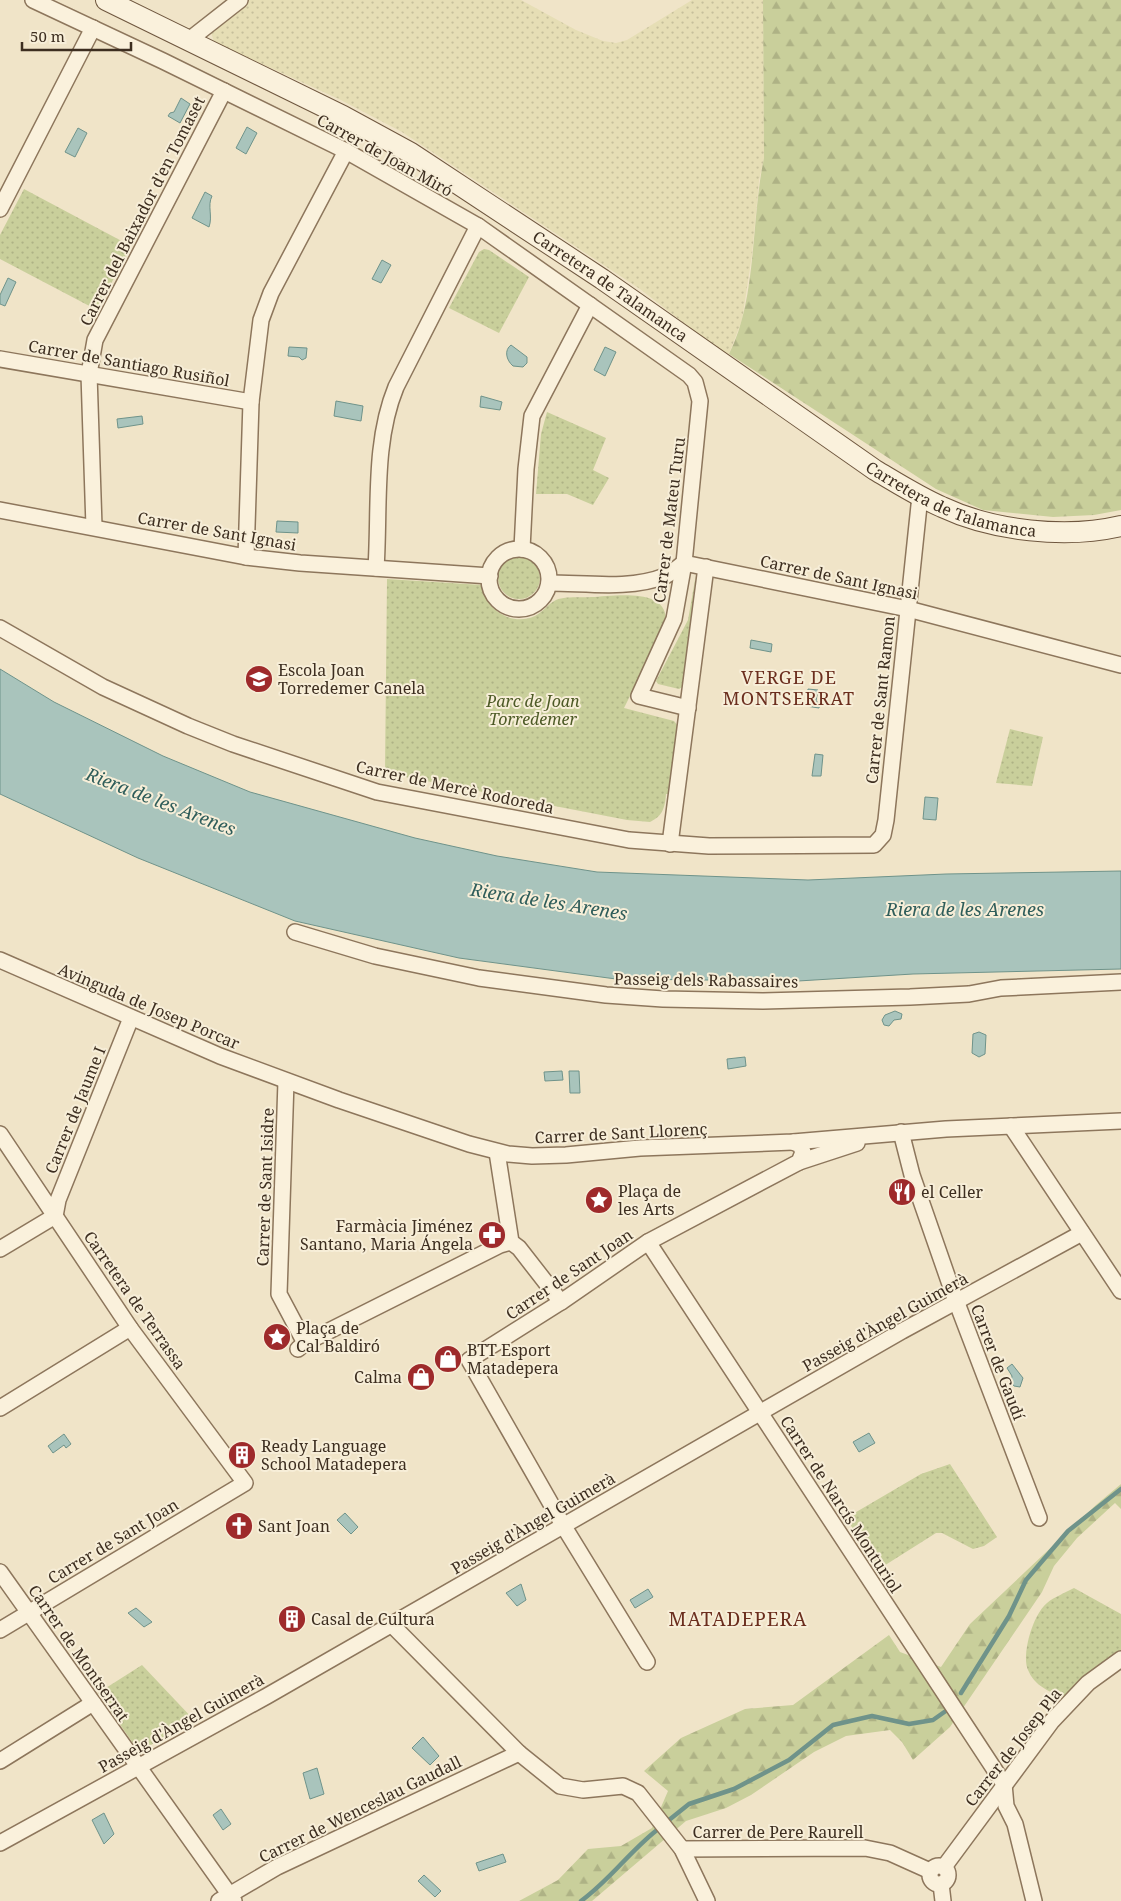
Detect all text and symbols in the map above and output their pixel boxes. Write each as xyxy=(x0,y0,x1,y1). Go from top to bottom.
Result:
scale bar xyxy=(22,20,131,52)
text: 50 m xyxy=(30,26,65,46)
street label: Carrer del Baixador d'en Tomaset xyxy=(74,92,210,330)
street label: Carrer de Joan Miró xyxy=(313,109,457,201)
street label: Carretera de Talamanca xyxy=(529,225,692,347)
street label: Carrer de Santiago Rusiñol xyxy=(27,334,231,392)
street label: Carrer de Mateu Turu xyxy=(648,436,690,604)
street label: Carretera de Talamanca xyxy=(861,456,1037,542)
street label: Carrer de Sant Ignasi xyxy=(136,506,298,556)
street label: Carrer de Sant Ignasi xyxy=(758,550,920,604)
street label: Carrer de Sant Ramon xyxy=(860,615,900,785)
place label: Escola Joan Torredemer Canela xyxy=(278,659,425,699)
school or university icon: Escola Joan Torredemer Canela xyxy=(244,664,274,694)
district label: VERGE DE MONTSERRAT xyxy=(723,665,855,710)
park label: Parc de Joan Torredemer xyxy=(485,690,580,730)
street label: Carrer de Mercè Rodoreda xyxy=(354,755,556,819)
water label: Riera de les Arenes xyxy=(82,761,239,841)
water label: Riera de les Arenes xyxy=(468,877,629,925)
water label: Riera de les Arenes xyxy=(885,897,1044,921)
street label: Avinguda de Josep Porcar xyxy=(55,958,243,1054)
street label: Passeig dels Rabassaires xyxy=(614,967,798,993)
street label: Carrer de Jaume I xyxy=(39,1043,111,1177)
street label: Carrer de Sant Isidre xyxy=(251,1107,279,1267)
street label: Carrer de Sant Llorenç xyxy=(534,1117,708,1149)
restaurant icon: el Celler xyxy=(887,1177,917,1207)
place label: Plaça de les Arts xyxy=(618,1180,681,1220)
place label: el Celler xyxy=(921,1181,984,1203)
place icon: Plaça de les Arts xyxy=(584,1185,614,1215)
place label: Farmàcia Jiménez Santano, Maria Ángela xyxy=(300,1215,473,1255)
pharmacy icon: Farmàcia Jiménez Santano, Maria Ángela xyxy=(477,1220,507,1250)
street label: Carrer de Sant Joan xyxy=(501,1223,637,1325)
street label: Carretera de Terrassa xyxy=(79,1226,191,1374)
street label: Passeig d'Àngel Guimerà xyxy=(798,1267,972,1377)
street label: Carrer de Gaudí xyxy=(966,1301,1030,1423)
place label: Plaça de Cal Baldiró xyxy=(296,1317,380,1357)
place icon: Plaça de Cal Baldiró xyxy=(262,1322,292,1352)
place label: BTT Esport Matadepera xyxy=(467,1339,559,1379)
shop icon: BTT Esport Matadepera xyxy=(433,1344,463,1374)
shop icon: Calma xyxy=(406,1362,436,1392)
place label: Calma xyxy=(354,1366,402,1388)
street label: Carrer de Narcís Monturiol xyxy=(775,1411,907,1597)
place label: Ready Language School Matadepera xyxy=(261,1435,407,1475)
building icon: Ready Language School Matadepera xyxy=(227,1440,257,1470)
street label: Passeig d'Àngel Guimerà xyxy=(447,1467,619,1579)
street label: Carrer de Sant Joan xyxy=(44,1493,182,1589)
church icon: Sant Joan xyxy=(224,1511,254,1541)
place label: Sant Joan xyxy=(258,1515,330,1537)
street label: Carrer de Montserrat xyxy=(24,1580,135,1726)
building icon: Casal de Cultura xyxy=(277,1604,307,1634)
district label: MATADEPERA xyxy=(669,1606,807,1632)
place label: Casal de Cultura xyxy=(311,1608,435,1630)
street label: Passeig d'Àngel Guimerà xyxy=(94,1668,268,1778)
street label: Carrer de Josep Pla xyxy=(960,1683,1066,1811)
street label: Carrer de Wenceslau Gaudall xyxy=(255,1750,465,1868)
street label: Carrer de Pere Raurell xyxy=(693,1821,863,1843)

